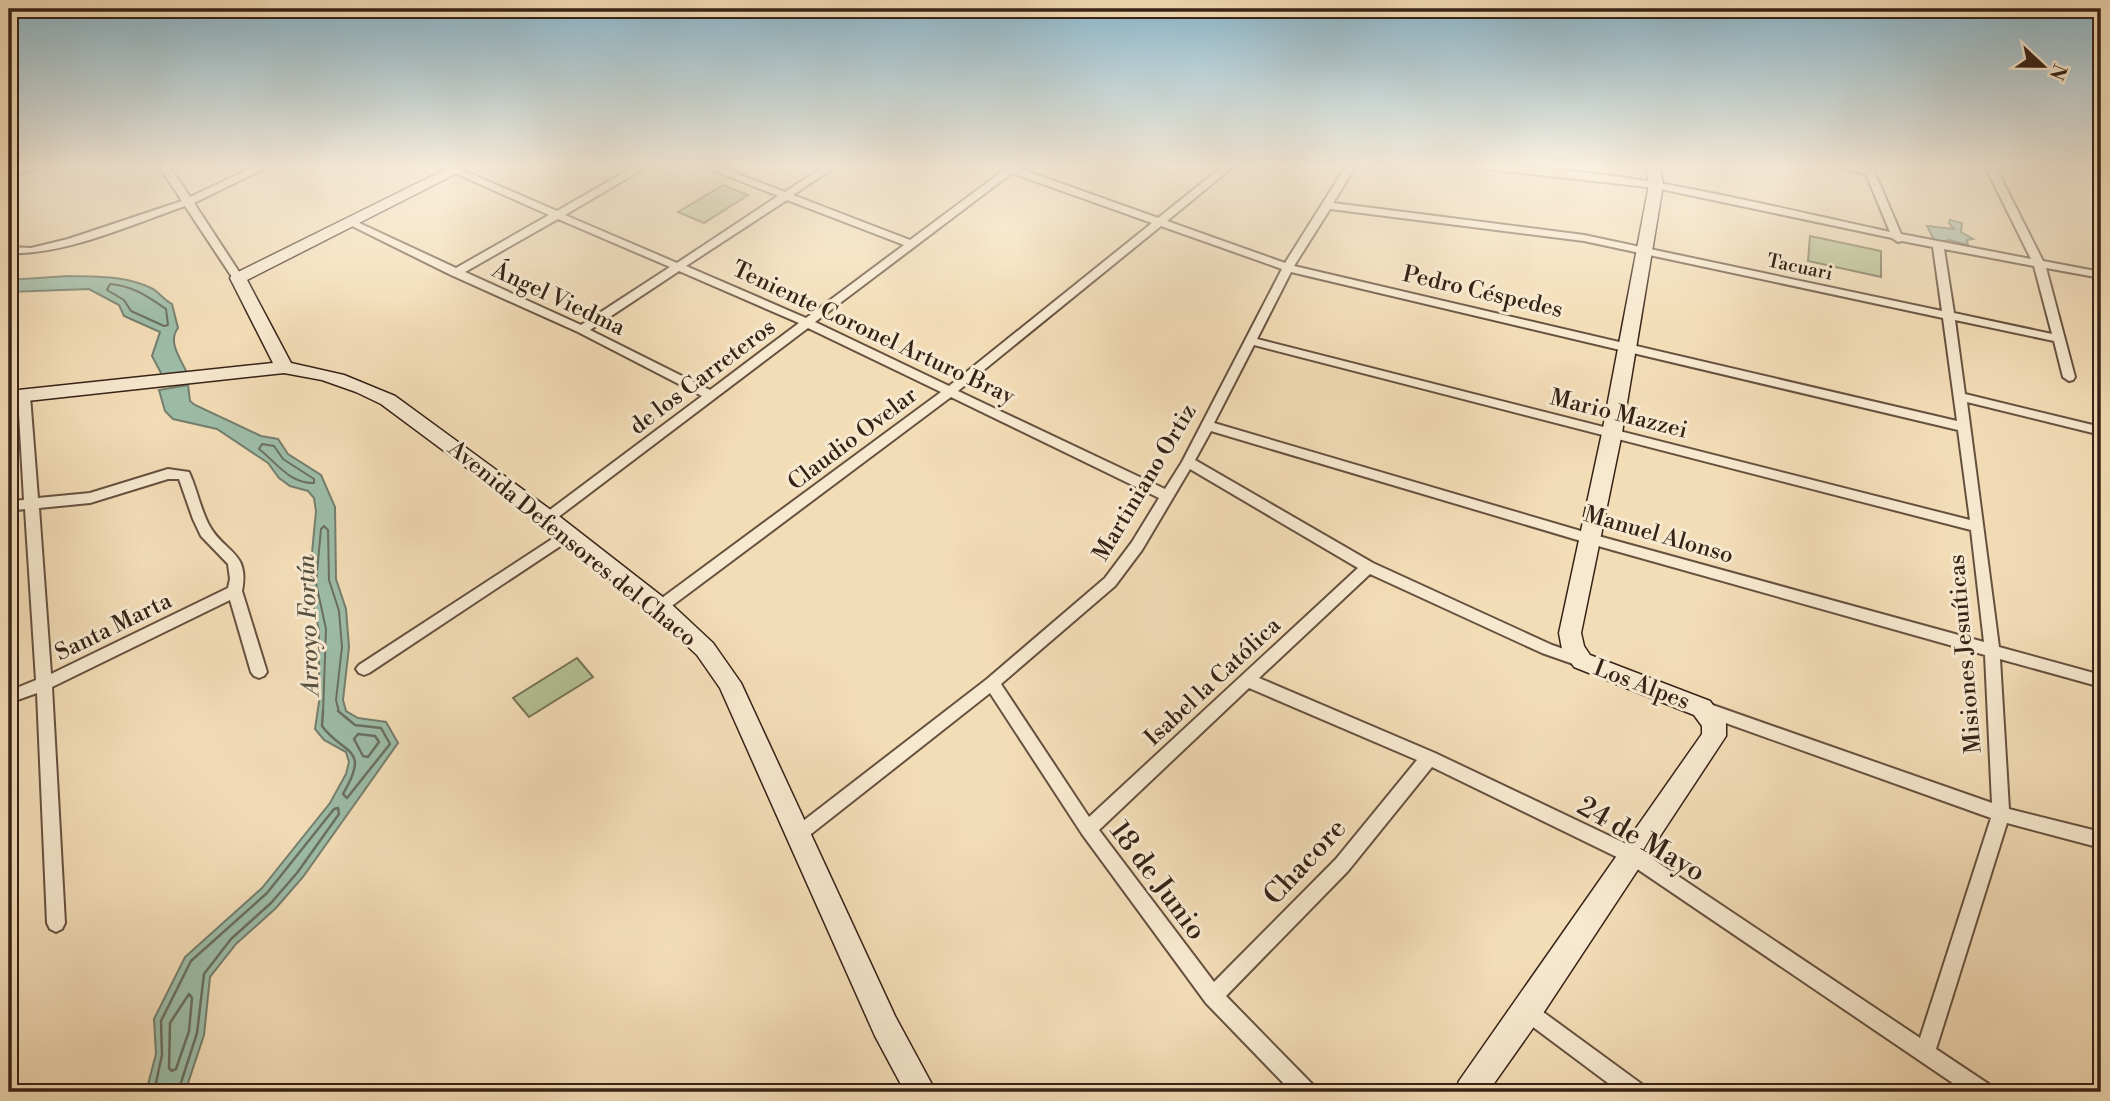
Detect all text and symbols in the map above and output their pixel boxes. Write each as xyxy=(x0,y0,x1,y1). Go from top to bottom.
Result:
north arrow xyxy=(2008,32,2078,102)
text: N xyxy=(2044,61,2072,83)
street label: Tacuari xyxy=(1765,248,1835,286)
street label: Ángel Viedma xyxy=(487,254,631,342)
street label: Teniente Coronel Arturo Bray xyxy=(728,255,1020,411)
street label: Pedro Céspedes xyxy=(1400,260,1566,324)
street label: de los Carreteros xyxy=(624,313,781,441)
street label: Claudio Ovelar xyxy=(782,381,923,497)
street label: Mario Mazzei xyxy=(1547,383,1690,445)
street label: Martiniano Ortiz xyxy=(1087,399,1203,566)
street label: Avenida Defensores del Chaco xyxy=(442,434,702,653)
street label: Manuel Alonso xyxy=(1581,500,1737,570)
water label: Arroyo Fortín xyxy=(292,553,327,699)
street label: Misiones Jesuíticas xyxy=(1942,553,1988,755)
street label: Santa Marta xyxy=(51,587,177,667)
street label: Isabel la Católica xyxy=(1139,611,1287,752)
street label: Los Alpes xyxy=(1590,654,1694,716)
street label: 24 de Mayo xyxy=(1571,789,1711,890)
street label: Chacore xyxy=(1256,811,1354,913)
street label: 18 de Junio xyxy=(1102,815,1214,947)

